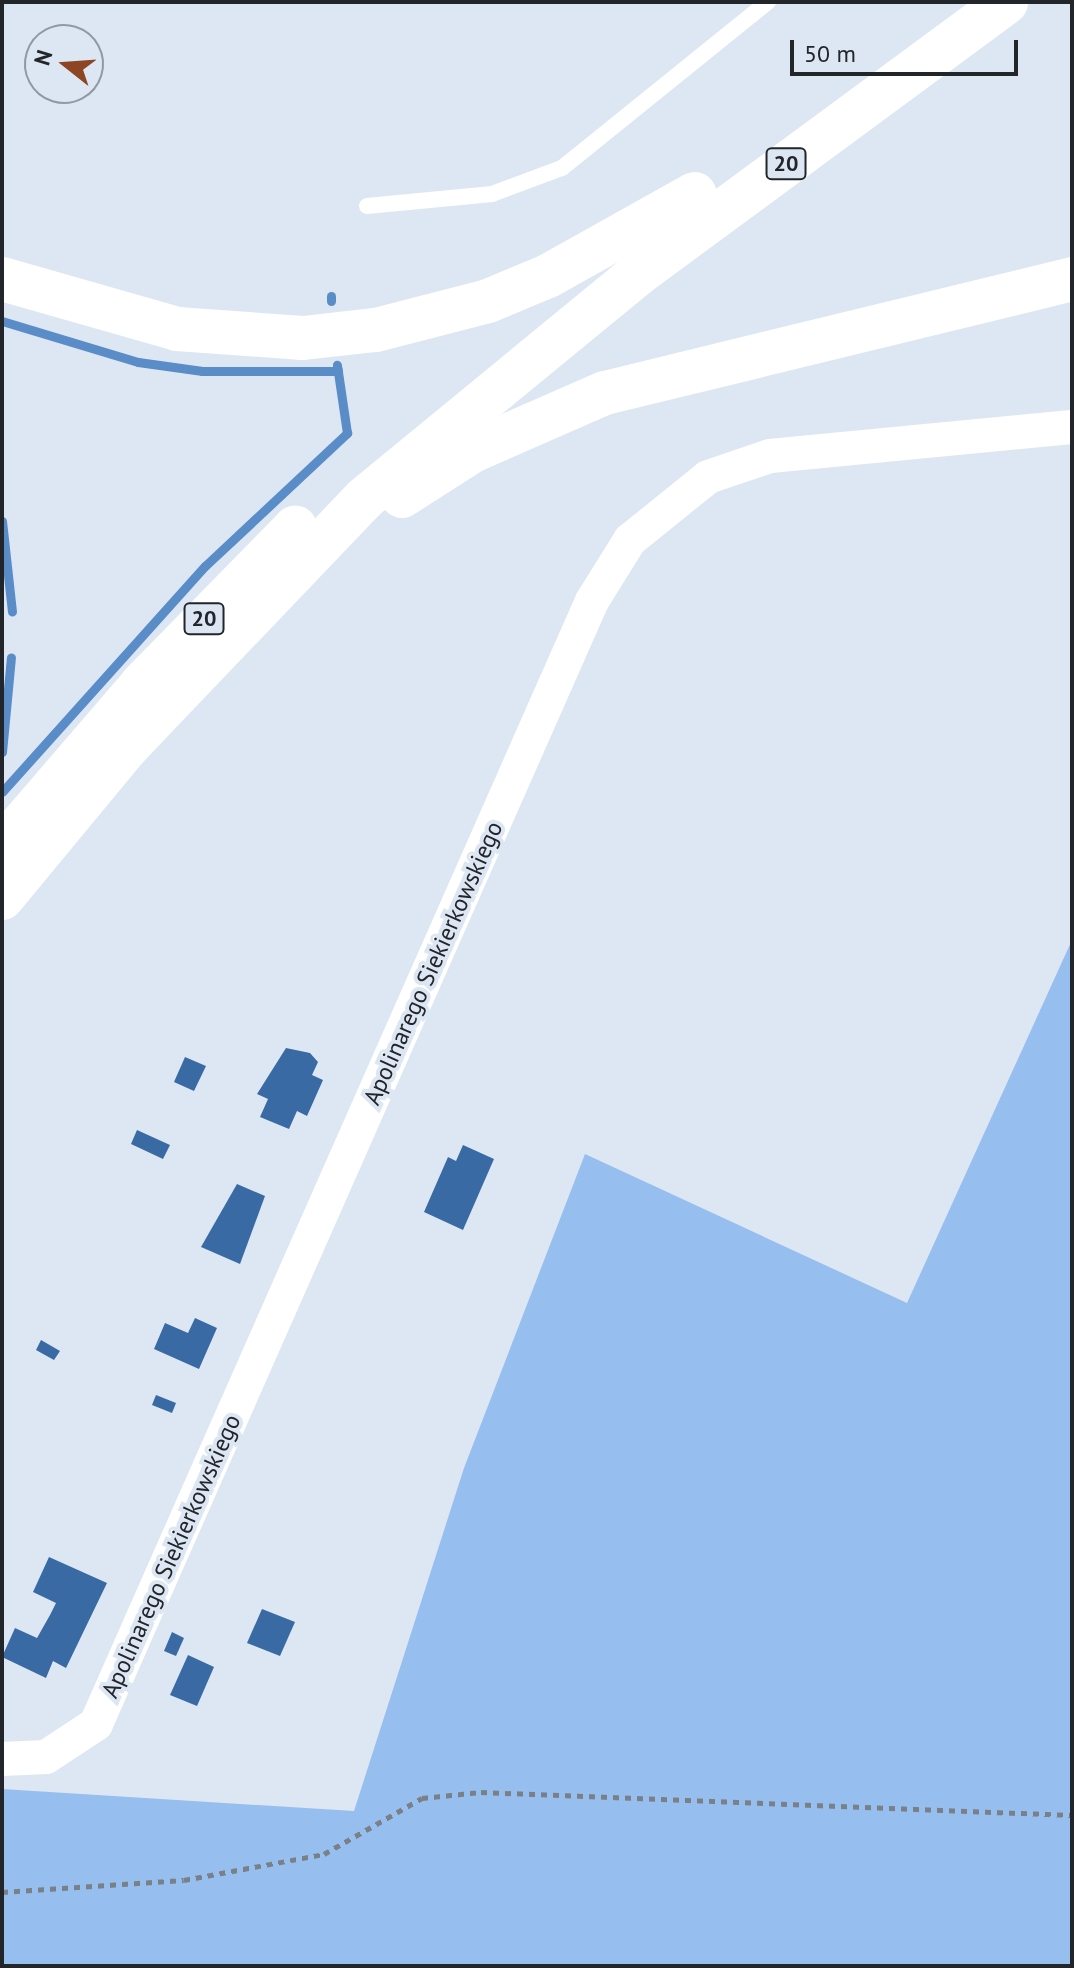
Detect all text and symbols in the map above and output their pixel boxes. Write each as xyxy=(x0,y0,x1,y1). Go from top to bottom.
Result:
north arrow xyxy=(24,24,104,104)
scale bar xyxy=(794,24,1022,74)
text: 50 m xyxy=(804,38,856,69)
text: N xyxy=(27,47,58,69)
road number: 20 xyxy=(764,146,808,182)
road number: 20 xyxy=(182,601,226,637)
street label: Apolinarego Siekierkowskiego xyxy=(357,817,509,1109)
street label: Apolinarego Siekierkowskiego xyxy=(95,1410,247,1702)

